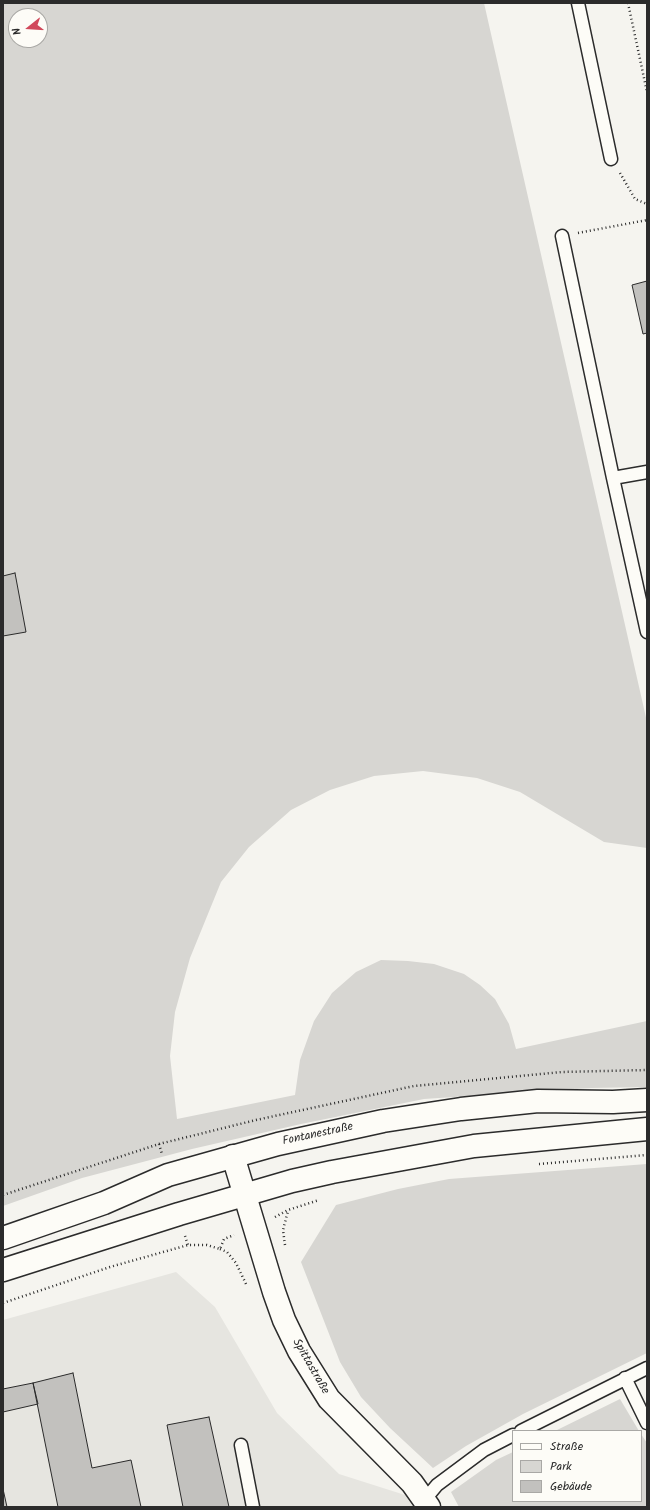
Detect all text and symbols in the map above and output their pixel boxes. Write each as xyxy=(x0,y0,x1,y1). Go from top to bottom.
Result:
north arrow xyxy=(8,8,48,48)
text: N xyxy=(8,25,27,37)
street label: Fontanestraße xyxy=(281,1120,355,1150)
street label: Spittastraße xyxy=(288,1337,332,1397)
legend xyxy=(512,1430,642,1502)
text: Straße xyxy=(550,1437,583,1456)
text: Park xyxy=(550,1457,572,1476)
text: Gebäude xyxy=(550,1477,592,1496)

